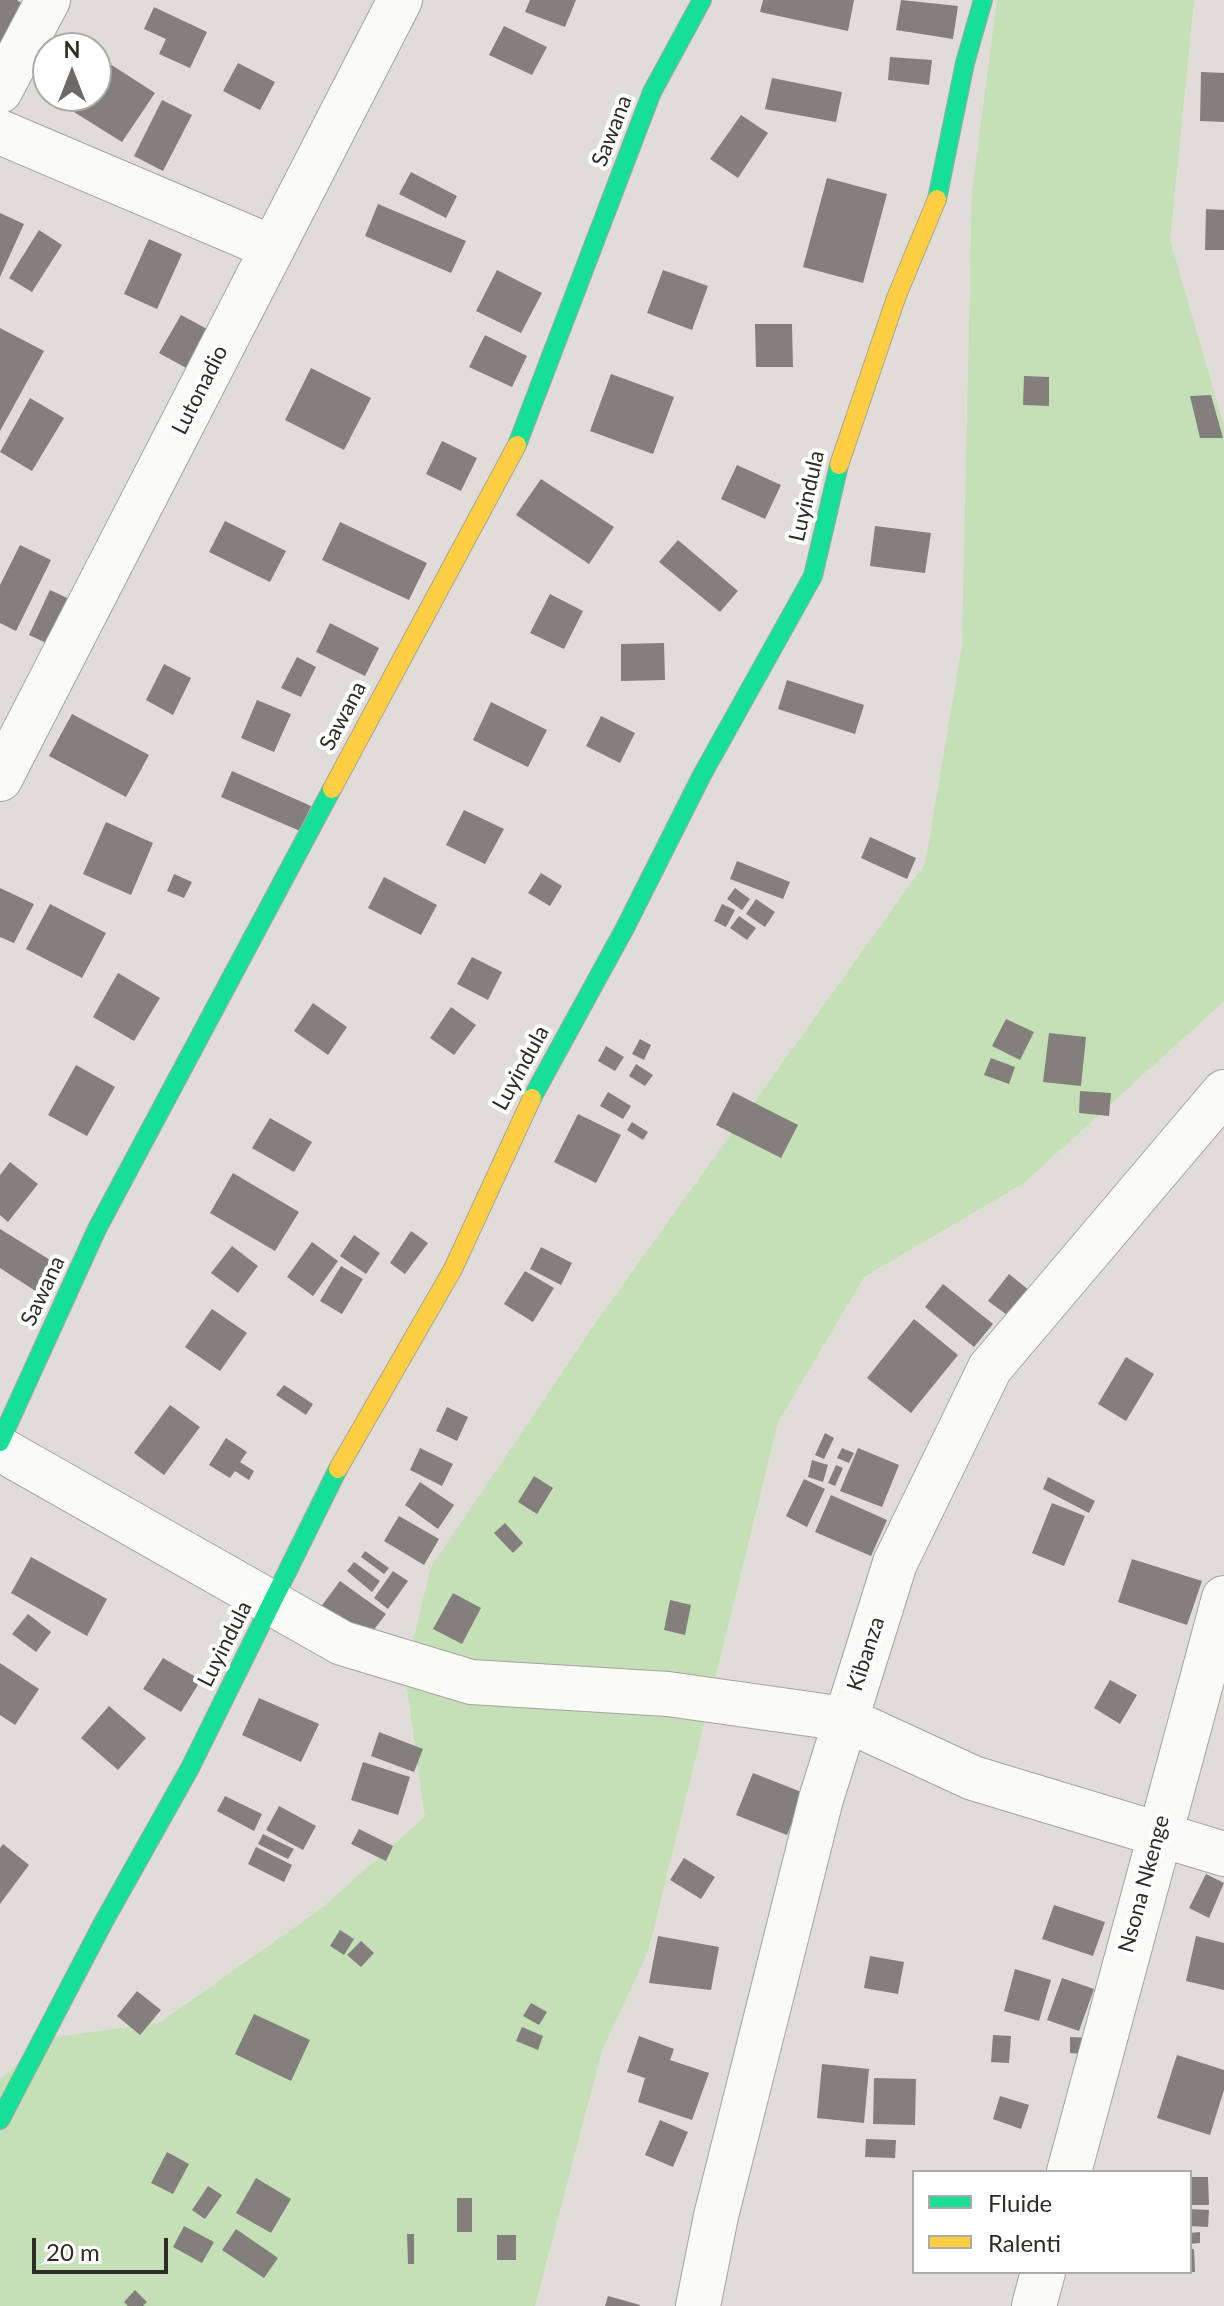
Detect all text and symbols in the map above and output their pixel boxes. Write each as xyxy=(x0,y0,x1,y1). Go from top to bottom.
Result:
north arrow xyxy=(32,32,112,112)
text: N xyxy=(64,36,80,63)
street label: Sawana xyxy=(586,92,638,170)
street label: Lutonadio xyxy=(166,341,234,439)
street label: Luyindula xyxy=(784,448,830,544)
street label: Sawana xyxy=(314,677,372,755)
street label: Luyindula xyxy=(487,1021,555,1115)
street label: Sawana xyxy=(15,1252,71,1330)
street label: Luyindula xyxy=(192,1597,258,1691)
street label: Kibanza xyxy=(842,1614,890,1694)
street label: Nsona Nkenge xyxy=(1113,1812,1175,1956)
legend xyxy=(912,2170,1192,2274)
text: Fluide xyxy=(988,2188,1052,2217)
scale bar xyxy=(36,2222,172,2272)
text: Ralenti xyxy=(988,2228,1061,2257)
text: 20 m xyxy=(46,2237,100,2266)

